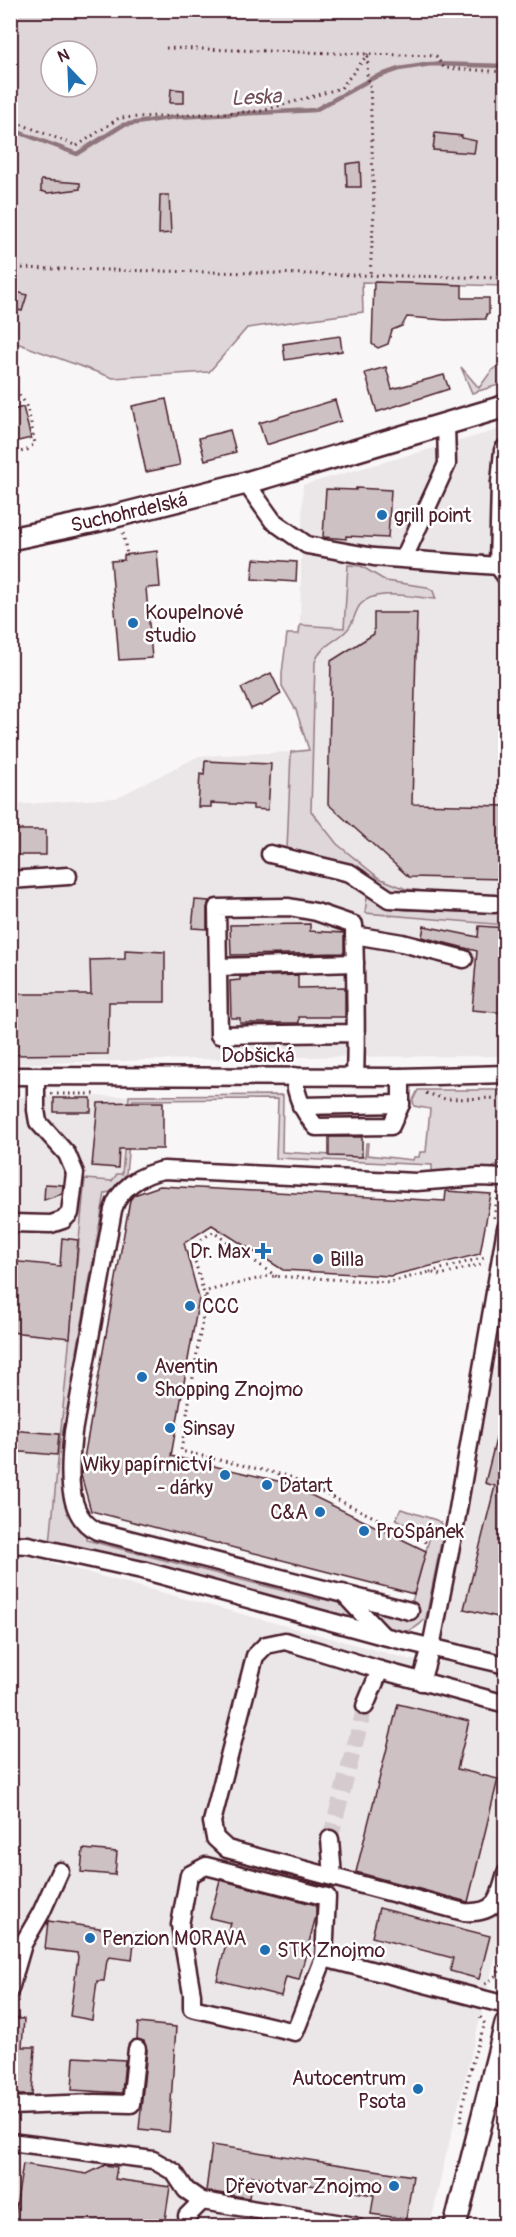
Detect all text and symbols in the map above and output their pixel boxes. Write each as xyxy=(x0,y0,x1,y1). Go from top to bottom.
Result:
north arrow xyxy=(39,39,99,99)
text: N xyxy=(55,45,73,67)
water label: Leska xyxy=(230,83,283,112)
street label: Suchohrdelská xyxy=(68,487,190,538)
place label: grill point xyxy=(394,503,472,528)
marker: grill point xyxy=(375,508,389,522)
place label: Koupelnové studio xyxy=(145,600,244,648)
marker: Koupelnové studio xyxy=(126,616,140,630)
street label: Dobšická xyxy=(221,1043,295,1068)
place label: Dr. Max xyxy=(190,1239,251,1264)
marker: Dr. Max xyxy=(256,1244,270,1258)
place label: Billa xyxy=(330,1247,364,1272)
marker: Billa xyxy=(311,1252,325,1266)
place label: CCC xyxy=(202,1294,239,1319)
marker: CCC xyxy=(183,1299,197,1313)
place label: Aventin Shopping Znojmo xyxy=(154,1354,303,1402)
marker: Aventin Shopping Znojmo xyxy=(135,1370,149,1384)
place label: Sinsay xyxy=(182,1416,235,1441)
marker: Sinsay xyxy=(163,1421,177,1435)
place label: Wiky papírnictví - dárky xyxy=(83,1452,213,1500)
marker: Wiky papírnictví - dárky xyxy=(218,1468,232,1482)
place label: Datart xyxy=(279,1473,334,1498)
marker: Datart xyxy=(260,1478,274,1492)
place label: C&A xyxy=(270,1500,308,1525)
marker: C&A xyxy=(313,1505,327,1519)
place label: ProSpánek xyxy=(376,1519,465,1544)
marker: ProSpánek xyxy=(357,1524,371,1538)
place label: Penzion MORAVA xyxy=(102,1926,246,1951)
marker: Penzion MORAVA xyxy=(83,1931,97,1945)
place label: STK Znojmo xyxy=(277,1938,386,1963)
marker: STK Znojmo xyxy=(258,1943,272,1957)
place label: Autocentrum Psota xyxy=(292,2066,406,2114)
marker: Autocentrum Psota xyxy=(411,2082,425,2096)
place label: Dřevotvar Znojmo xyxy=(225,2174,382,2199)
marker: Dřevotvar Znojmo xyxy=(387,2179,401,2193)

